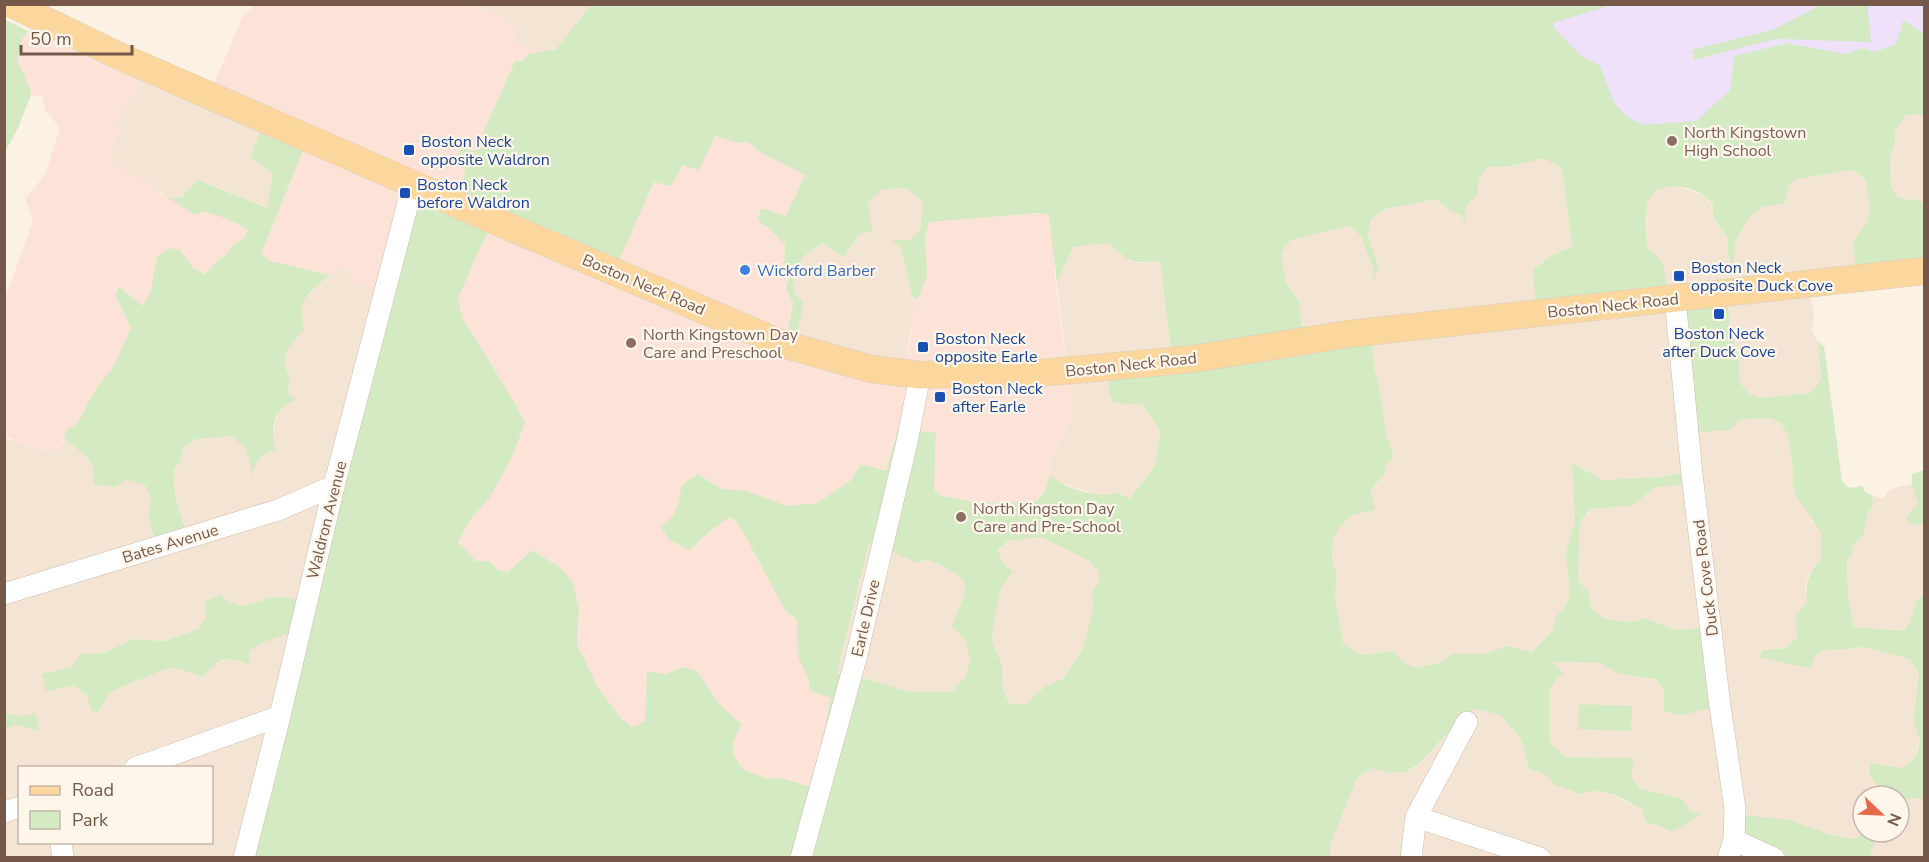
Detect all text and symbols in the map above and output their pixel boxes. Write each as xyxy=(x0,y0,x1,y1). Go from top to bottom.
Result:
scale bar xyxy=(21,18,132,56)
text: 50 m xyxy=(30,27,72,51)
place label: North Kingstown High School xyxy=(1684,122,1806,162)
place label: Boston Neck opposite Waldron xyxy=(421,131,550,171)
marker: North Kingstown High School xyxy=(1665,134,1679,148)
marker: Boston Neck opposite Waldron xyxy=(402,143,416,157)
place label: Boston Neck before Waldron xyxy=(417,174,530,214)
marker: Boston Neck before Waldron xyxy=(398,186,412,200)
street label: Boston Neck Road xyxy=(579,249,709,321)
place label: Boston Neck opposite Duck Cove xyxy=(1691,257,1833,297)
place label: Wickford Barber xyxy=(757,260,876,282)
marker: Wickford Barber xyxy=(738,263,752,277)
marker: Boston Neck opposite Duck Cove xyxy=(1672,269,1686,283)
street label: Boston Neck Road xyxy=(1546,288,1680,324)
marker: Boston Neck after Duck Cove xyxy=(1712,307,1726,321)
place label: Boston Neck after Duck Cove xyxy=(1662,323,1776,363)
place label: North Kingstown Day Care and Preschool xyxy=(643,324,799,364)
place label: Boston Neck opposite Earle xyxy=(935,328,1038,368)
marker: North Kingstown Day Care and Preschool xyxy=(624,336,638,350)
marker: Boston Neck opposite Earle xyxy=(916,340,930,354)
street label: Boston Neck Road xyxy=(1064,347,1198,383)
place label: Boston Neck after Earle xyxy=(952,378,1044,418)
marker: Boston Neck after Earle xyxy=(933,390,947,404)
street label: Waldron Avenue xyxy=(302,459,352,582)
place label: North Kingston Day Care and Pre-School xyxy=(973,498,1121,538)
marker: North Kingston Day Care and Pre-School xyxy=(954,510,968,524)
street label: Duck Cove Road xyxy=(1688,518,1724,637)
street label: Bates Avenue xyxy=(119,519,221,569)
street label: Earle Drive xyxy=(846,577,886,659)
legend xyxy=(18,766,213,844)
text: Road xyxy=(72,778,114,802)
north arrow xyxy=(1851,784,1911,844)
text: Park xyxy=(72,808,109,832)
text: N xyxy=(1881,810,1906,829)

